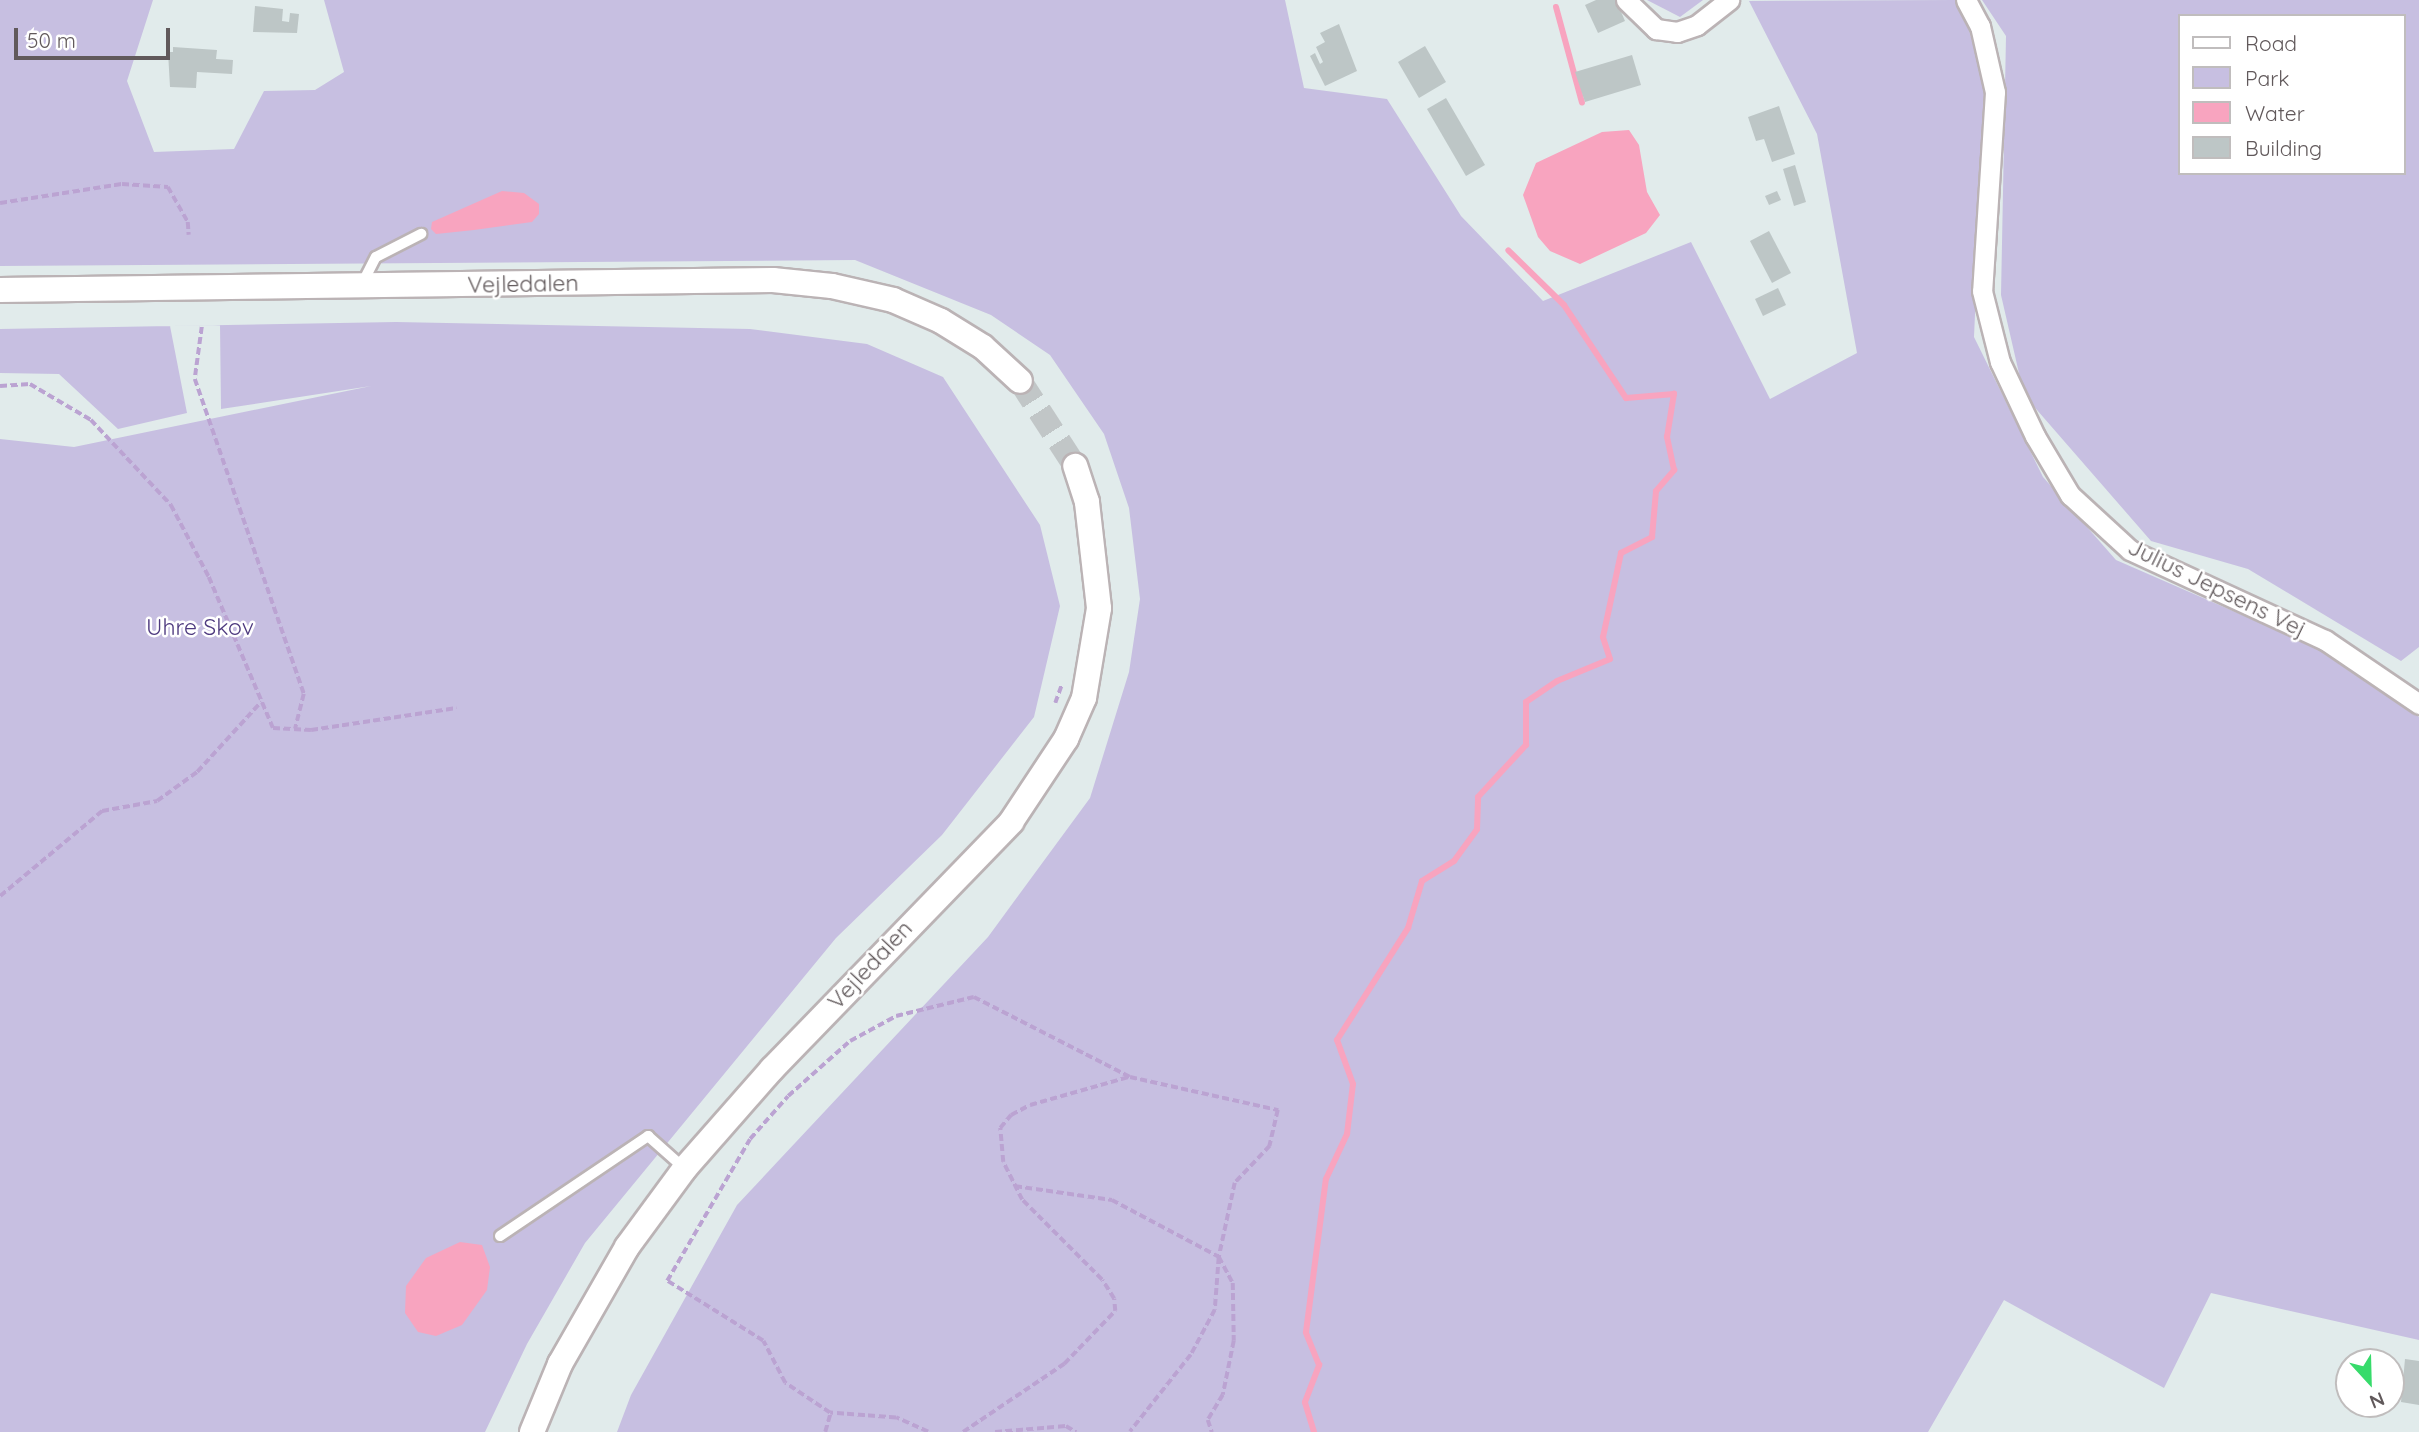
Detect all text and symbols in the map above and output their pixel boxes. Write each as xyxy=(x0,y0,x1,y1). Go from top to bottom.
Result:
scale bar xyxy=(18,14,173,58)
legend xyxy=(2178,14,2405,175)
text: 50 m xyxy=(27,27,76,53)
text: Road xyxy=(2245,30,2297,56)
text: Park xyxy=(2245,65,2289,91)
text: Water xyxy=(2245,100,2305,126)
text: Building xyxy=(2245,135,2322,161)
street label: Vejledalen xyxy=(467,269,579,299)
street label: Julius Jepsens Vej xyxy=(2123,533,2311,643)
park label: Uhre Skov xyxy=(146,613,254,641)
street label: Vejledalen xyxy=(822,915,918,1015)
north arrow xyxy=(2335,1348,2405,1418)
text: N xyxy=(2366,1387,2388,1414)

